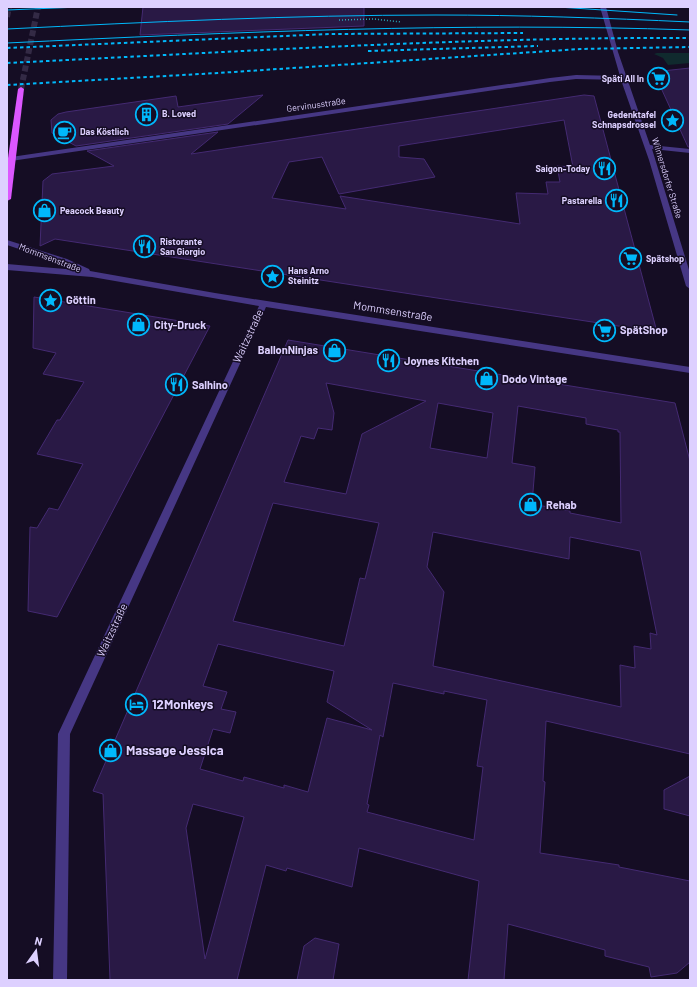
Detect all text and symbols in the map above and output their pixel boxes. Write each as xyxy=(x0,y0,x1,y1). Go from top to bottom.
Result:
supermarket icon: Späti All In xyxy=(646,66,672,92)
place label: Späti All In xyxy=(602,73,644,84)
street label: Gervinusstraße xyxy=(286,95,346,114)
building icon: B. Loved xyxy=(133,101,159,127)
place icon: Gedenktafel Schnapsdrossel xyxy=(659,107,685,133)
place label: B. Loved xyxy=(162,108,196,119)
place label: Gedenktafel Schnapsdrossel xyxy=(592,109,656,130)
cafe icon: Das Köstlich xyxy=(51,119,77,145)
place label: Das Köstlich xyxy=(80,126,129,137)
street label: Wilmersdorfer Straße xyxy=(650,136,685,220)
restaurant icon: Saigon-Today xyxy=(592,156,618,182)
place label: Saigon-Today xyxy=(535,163,590,174)
restaurant icon: Pastarella xyxy=(604,188,630,214)
place label: Pastarella xyxy=(562,195,602,206)
shop icon: Peacock Beauty xyxy=(32,198,58,224)
place label: Peacock Beauty xyxy=(60,205,124,216)
restaurant icon: Ristorante San Giorgio xyxy=(132,234,158,260)
place label: Ristorante San Giorgio xyxy=(160,236,205,257)
street label: Mommsenstraße xyxy=(18,241,83,274)
supermarket icon: Spätshop xyxy=(618,246,644,272)
place label: Spätshop xyxy=(646,253,684,264)
place icon: Hans Arno Steinitz xyxy=(259,263,285,289)
place label: Hans Arno Steinitz xyxy=(288,265,329,286)
place icon: Göttin xyxy=(37,287,63,313)
place label: Göttin xyxy=(66,293,96,306)
street label: Mommsenstraße xyxy=(353,298,434,323)
street label: Waitzstraße xyxy=(230,307,266,365)
shop icon: City-Druck xyxy=(125,312,151,338)
supermarket icon: SpätShop xyxy=(591,317,617,343)
place label: City-Druck xyxy=(154,318,206,331)
place label: SpätShop xyxy=(620,323,668,336)
shop icon: BallonNinjas xyxy=(321,337,347,363)
place label: BallonNinjas xyxy=(258,343,318,356)
restaurant icon: Joynes Kitchen xyxy=(375,348,401,374)
place label: Joynes Kitchen xyxy=(404,354,479,367)
shop icon: Dodo Vintage xyxy=(474,366,500,392)
restaurant icon: Salhino xyxy=(164,372,190,398)
place label: Dodo Vintage xyxy=(502,372,567,385)
place label: Salhino xyxy=(192,378,228,391)
shop icon: Rehab xyxy=(517,492,543,518)
place label: Rehab xyxy=(546,498,577,511)
street label: Waitzstraße xyxy=(94,601,130,659)
hotel icon: 12Monkeys xyxy=(123,691,149,717)
place label: 12Monkeys xyxy=(152,696,214,712)
shop icon: Massage Jessica xyxy=(97,737,123,763)
place label: Massage Jessica xyxy=(126,742,224,758)
north arrow xyxy=(16,931,56,971)
text: N xyxy=(33,934,44,948)

